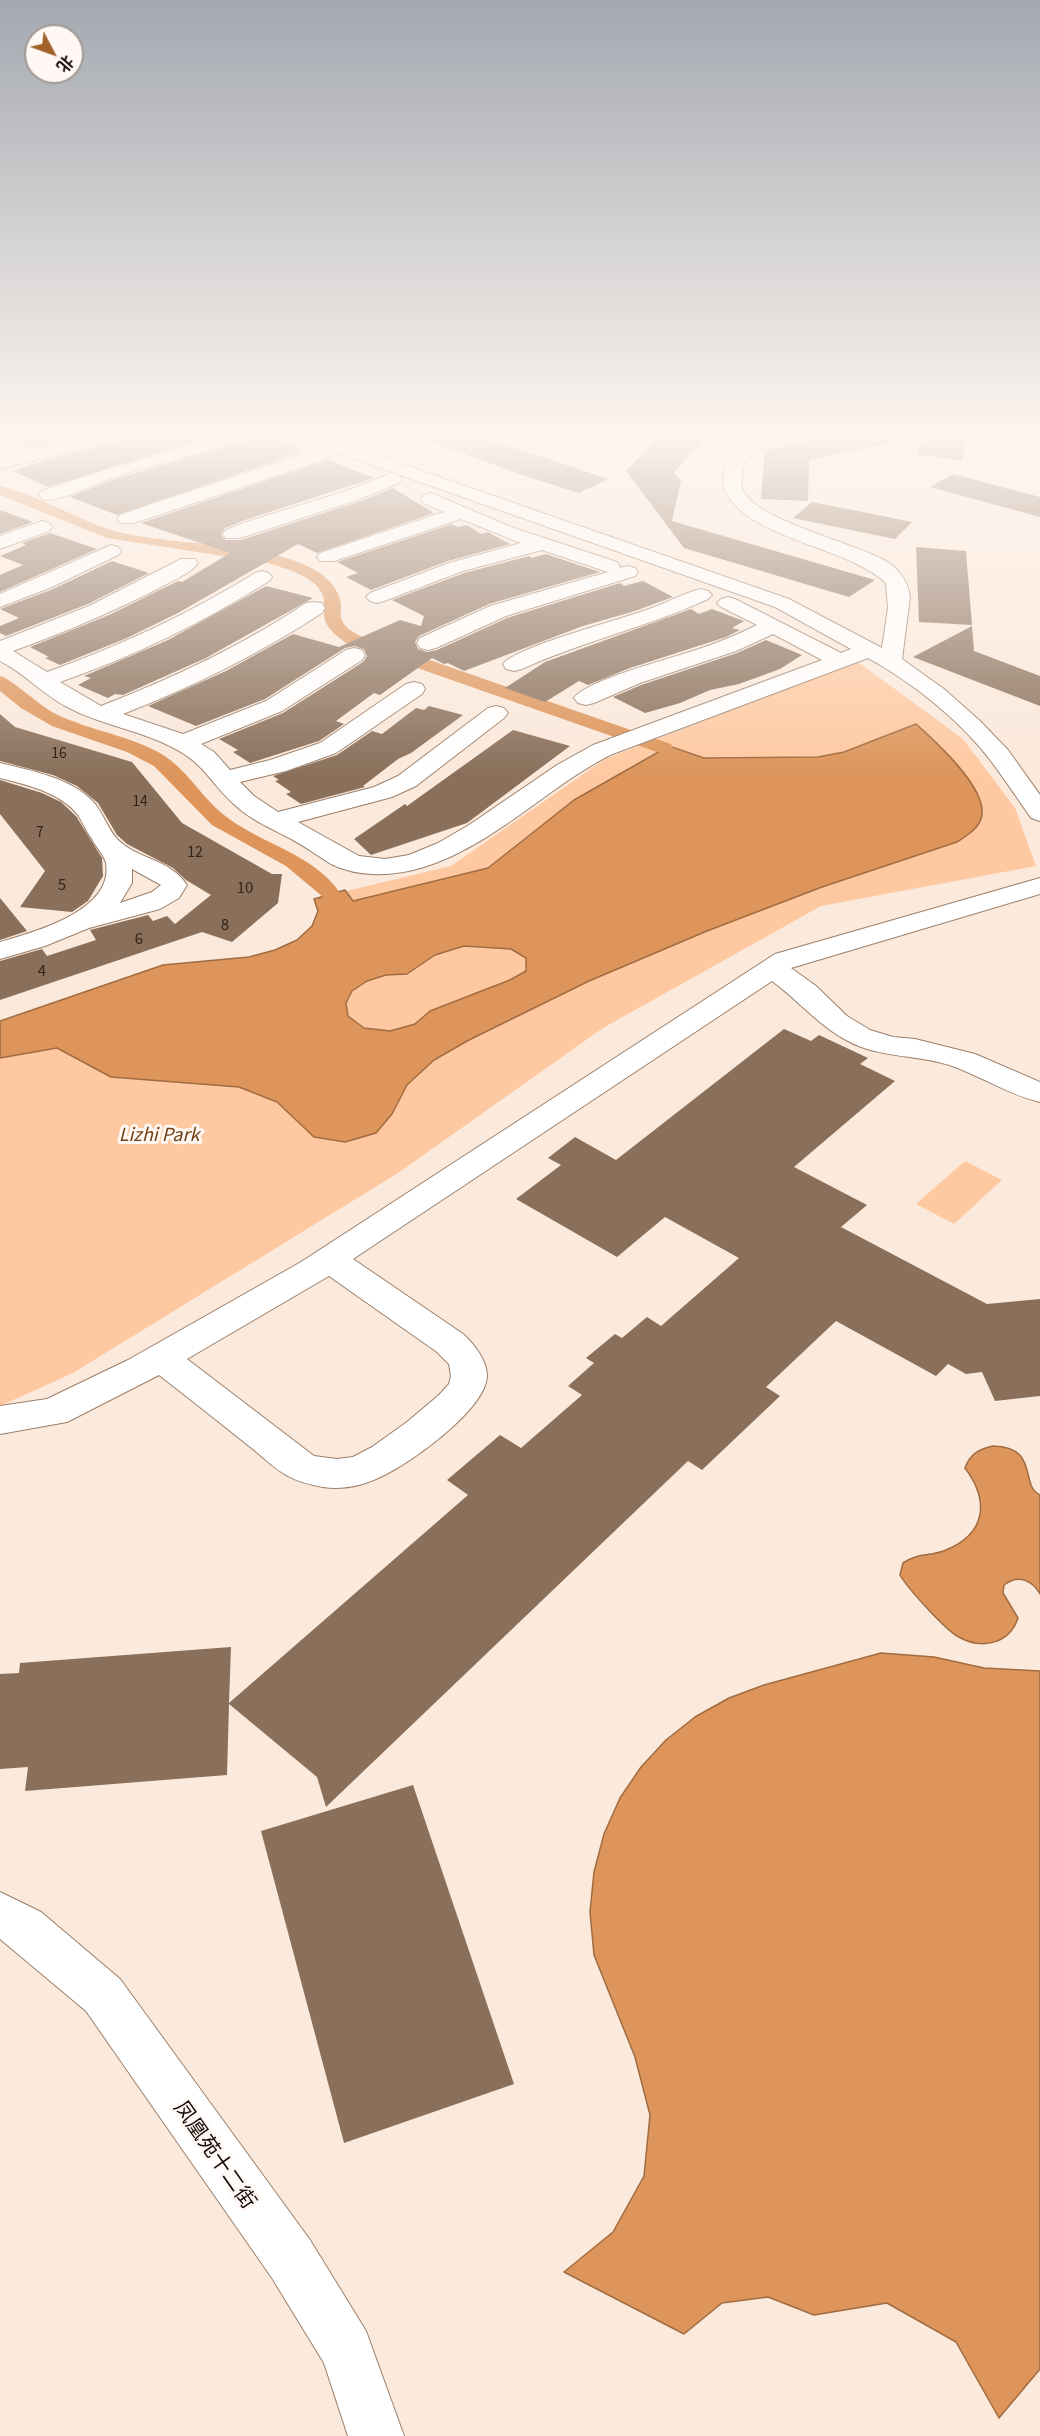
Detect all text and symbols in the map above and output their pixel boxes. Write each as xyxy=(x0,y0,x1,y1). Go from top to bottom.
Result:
north arrow xyxy=(24,24,84,84)
text: 北 xyxy=(52,51,80,78)
house number: 16 xyxy=(51,745,67,761)
house number: 14 xyxy=(132,793,148,809)
house number: 7 xyxy=(36,824,44,840)
house number: 12 xyxy=(187,844,203,860)
house number: 5 xyxy=(58,875,66,893)
house number: 10 xyxy=(237,878,253,896)
house number: 8 xyxy=(221,915,229,933)
house number: 6 xyxy=(135,929,143,947)
house number: 4 xyxy=(38,961,46,979)
park label: Lizhi Park xyxy=(119,1123,199,1145)
street label: 凤凰苑十二街 xyxy=(170,2095,262,2213)

